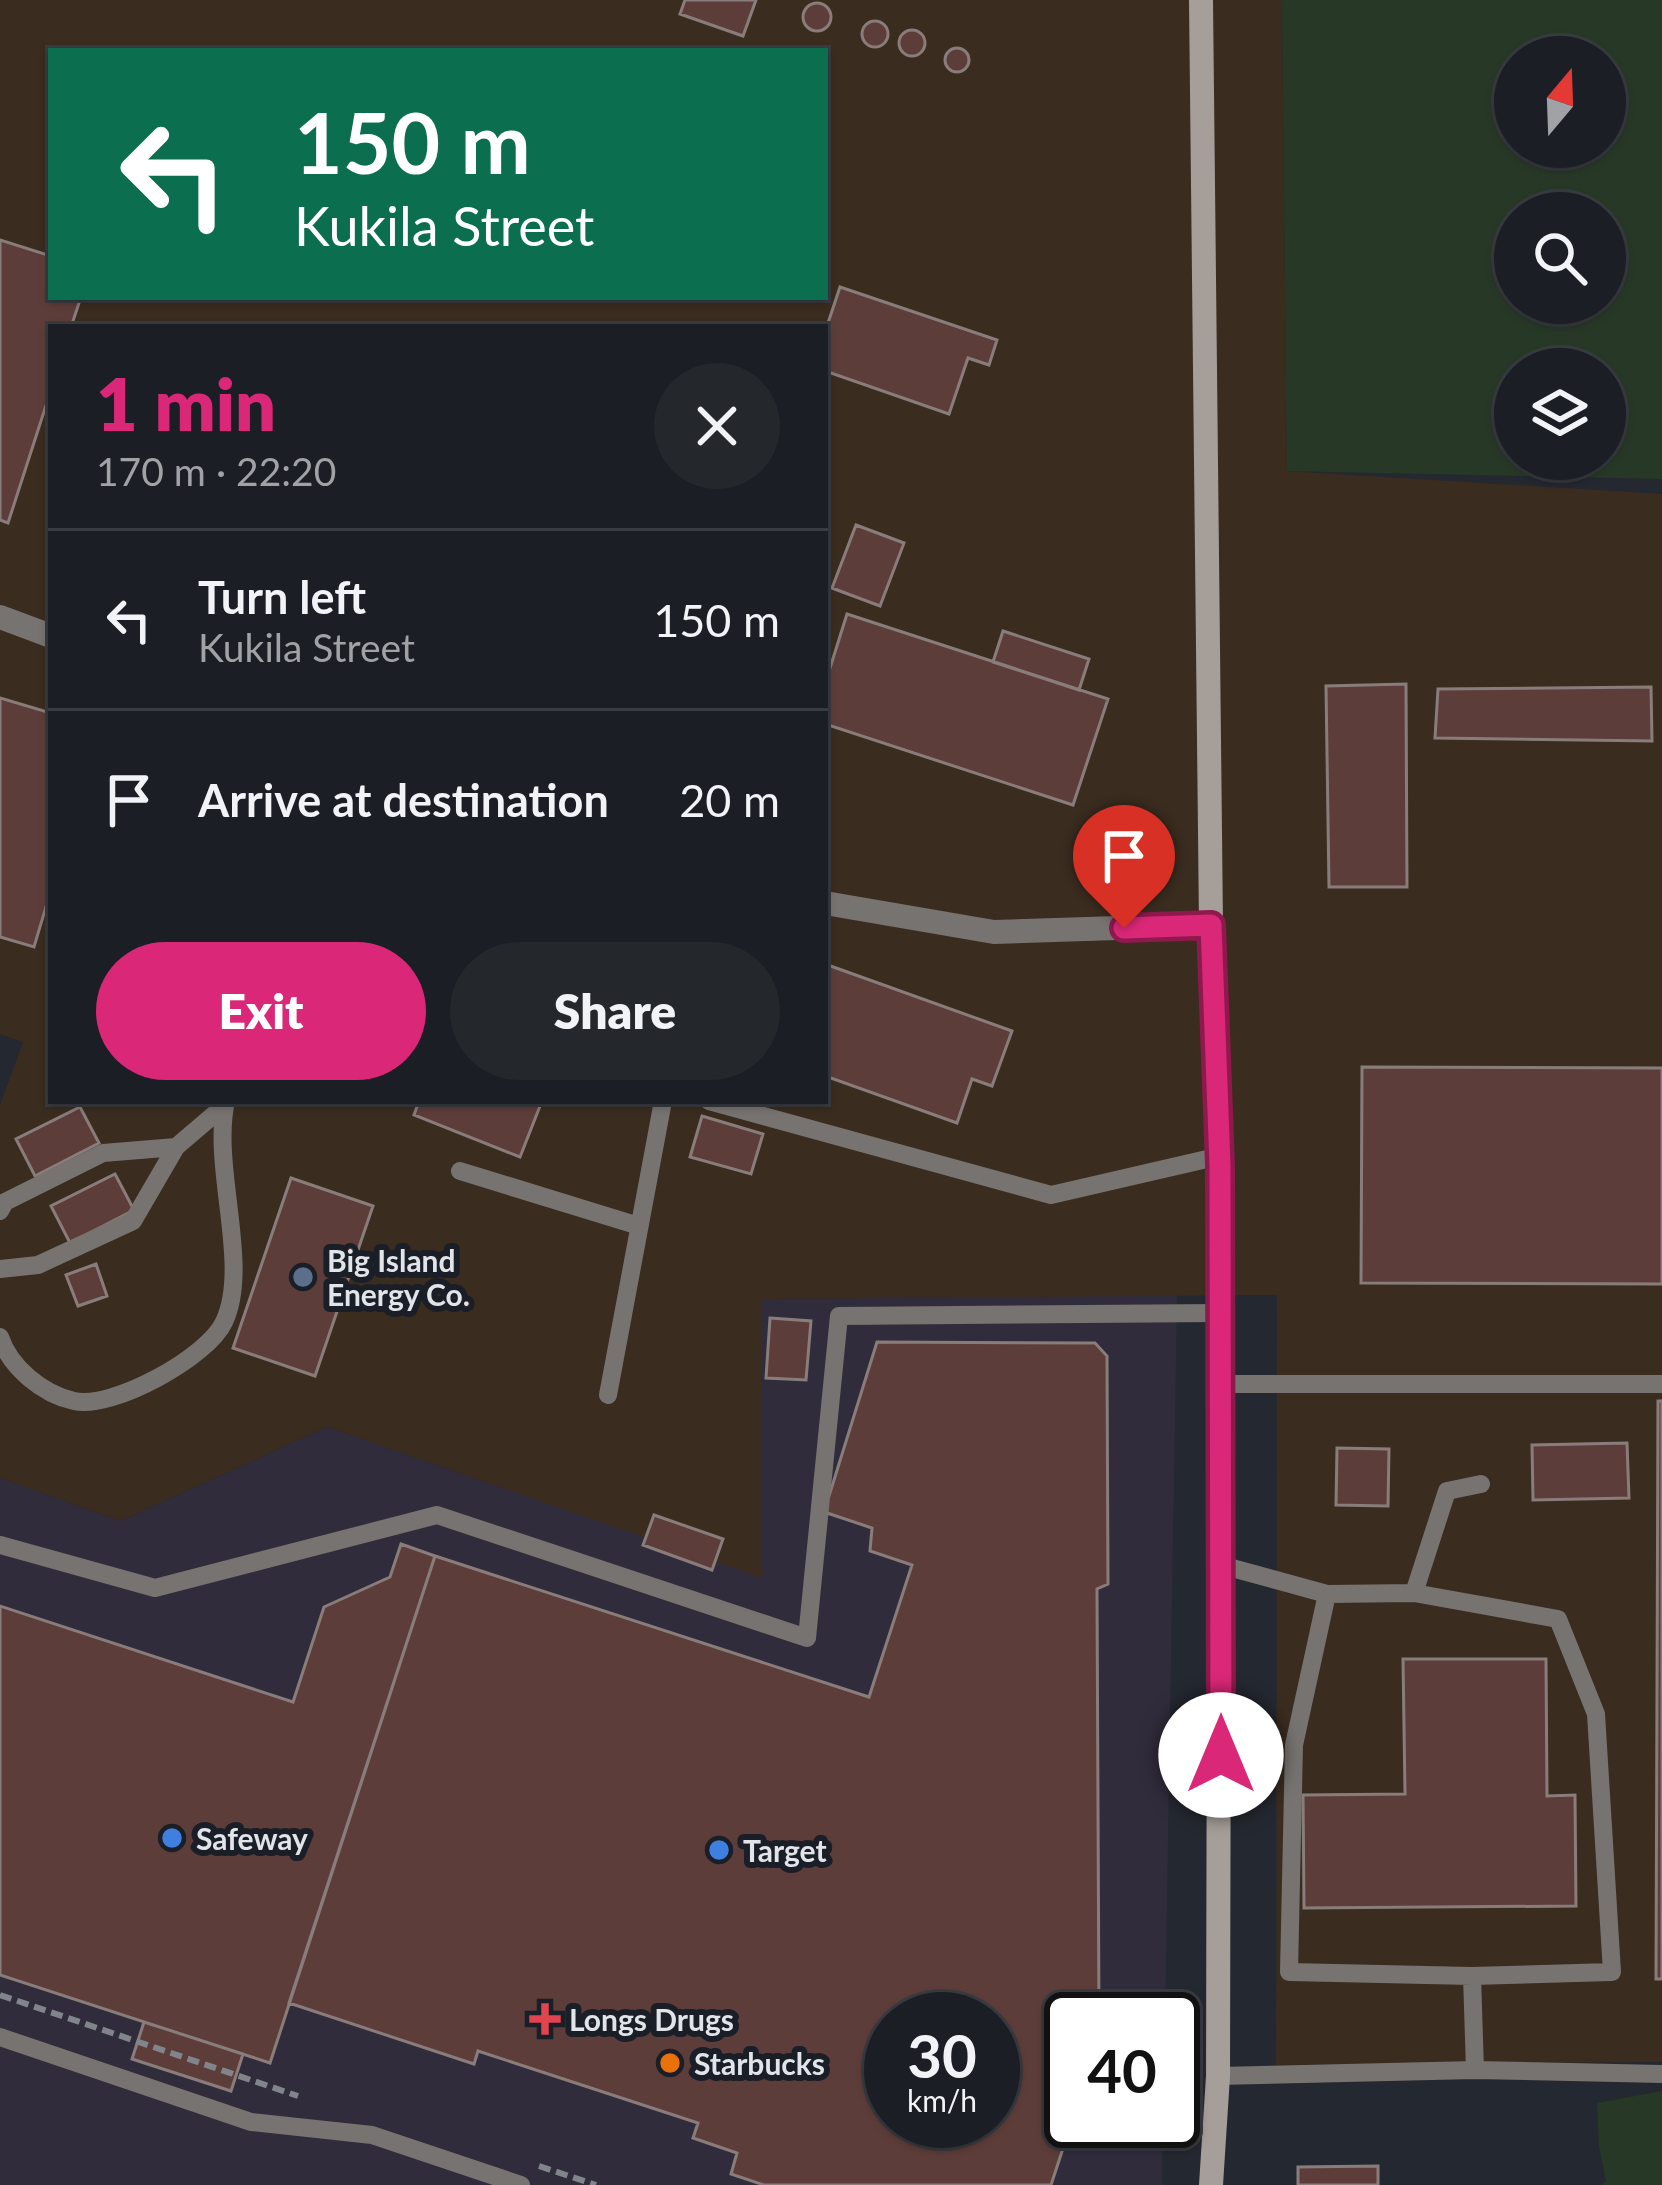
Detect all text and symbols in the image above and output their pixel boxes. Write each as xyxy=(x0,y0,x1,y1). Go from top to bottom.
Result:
north arrow xyxy=(1494,36,1626,168)
map controls xyxy=(1494,36,1626,480)
text: 150 m xyxy=(294,91,531,192)
icon: left xyxy=(96,96,252,252)
button: search xyxy=(1494,192,1626,324)
text: Kukila Street xyxy=(294,193,594,258)
button: layers xyxy=(1494,348,1626,480)
text: 1 min xyxy=(96,360,276,446)
button: close xyxy=(654,363,780,489)
text: 170 m · 22:20 xyxy=(96,448,336,494)
text: Turn left xyxy=(198,570,366,624)
icon: left xyxy=(96,587,162,653)
text: 150 m xyxy=(653,593,780,647)
text: Kukila Street xyxy=(198,624,415,670)
icon: arrive xyxy=(96,767,162,833)
text: Arrive at destination xyxy=(198,773,609,827)
text: 20 m xyxy=(679,773,780,827)
pin xyxy=(1073,805,1175,928)
icon: arrive xyxy=(1091,823,1157,889)
button: Exit xyxy=(96,942,426,1080)
button: Share xyxy=(450,942,780,1080)
place label: Big Island Energy Co. xyxy=(327,1242,470,1312)
marker: Big Island Energy Co. xyxy=(290,1264,316,1290)
position arrow xyxy=(1158,1692,1284,1818)
place label: Safeway xyxy=(196,1820,308,1856)
marker: Safeway xyxy=(159,1825,185,1851)
place label: Target xyxy=(743,1832,827,1868)
marker: Target xyxy=(706,1837,732,1863)
speed limit sign: 40 xyxy=(1044,1992,1200,2148)
place label: Longs Drugs xyxy=(569,2001,734,2037)
marker: Longs Drugs xyxy=(532,2006,558,2032)
text: 30 xyxy=(907,2019,977,2091)
place label: Starbucks xyxy=(694,2045,825,2081)
marker: Starbucks xyxy=(657,2050,683,2076)
text: km/h xyxy=(907,2082,977,2118)

